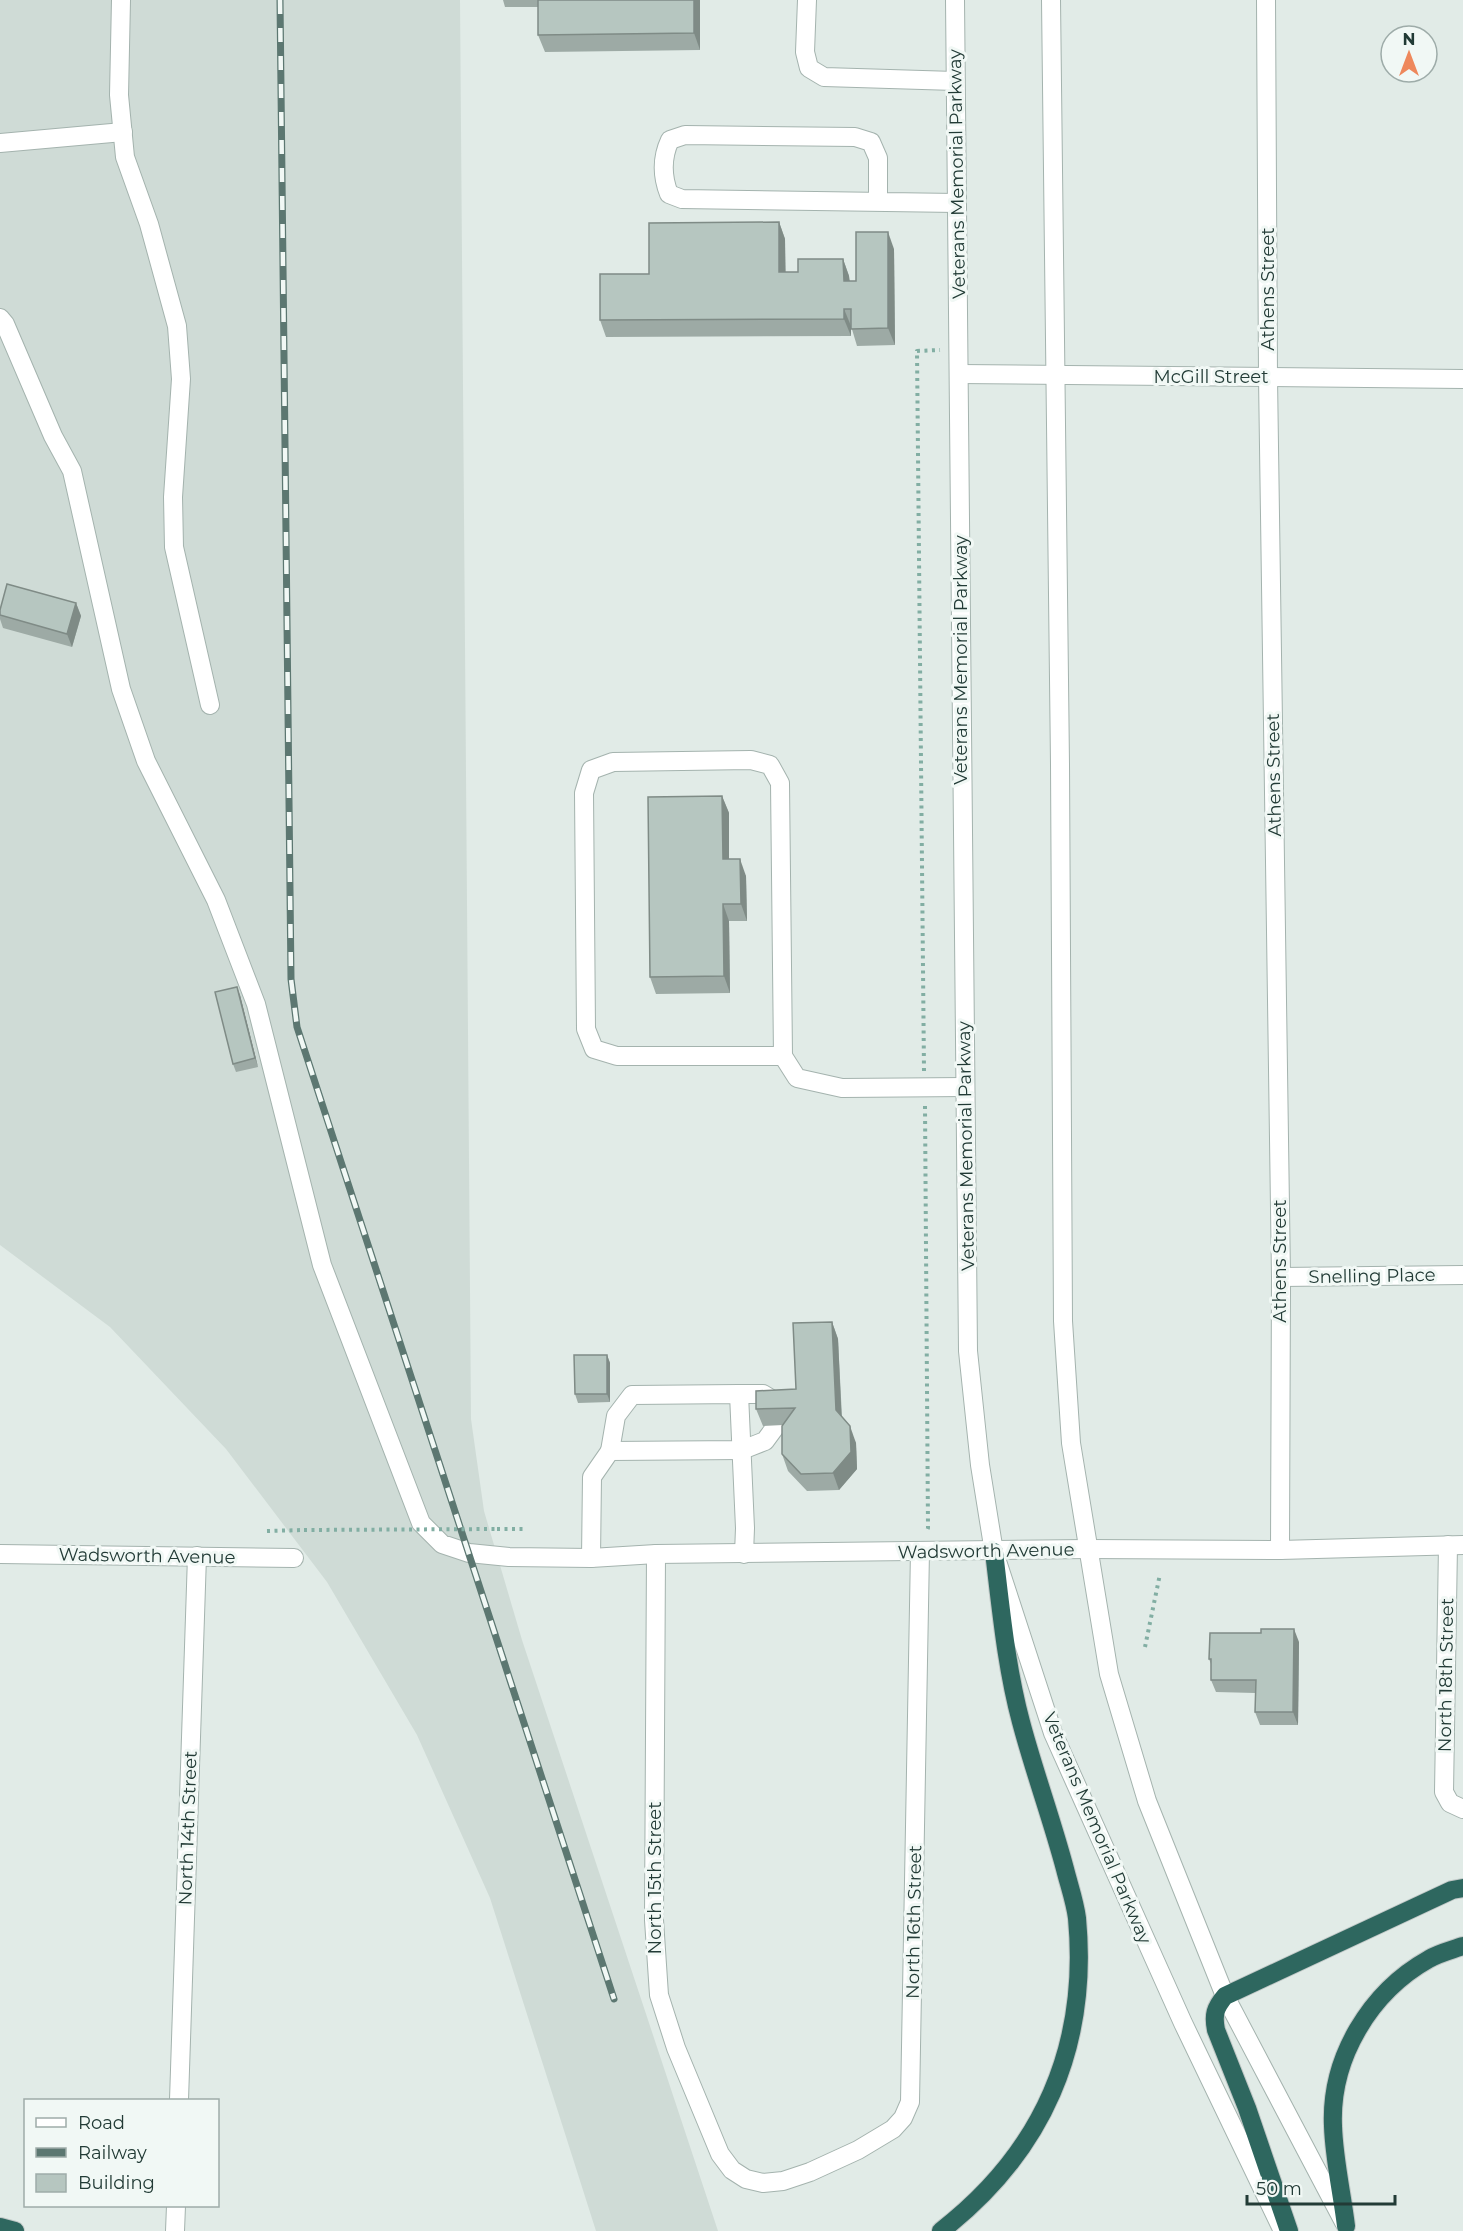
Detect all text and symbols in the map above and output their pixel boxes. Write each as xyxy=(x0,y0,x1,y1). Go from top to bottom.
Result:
north arrow xyxy=(1379,24,1439,84)
text: N xyxy=(1403,30,1415,49)
street label: Veterans Memorial Parkway xyxy=(944,49,970,299)
street label: Athens Street xyxy=(1257,227,1279,351)
street label: McGill Street xyxy=(1154,366,1268,388)
street label: Veterans Memorial Parkway xyxy=(950,535,972,785)
street label: Athens Street xyxy=(1262,713,1286,837)
street label: Veterans Memorial Parkway xyxy=(953,1021,979,1271)
street label: Athens Street xyxy=(1269,1199,1291,1323)
street label: Snelling Place xyxy=(1308,1264,1436,1288)
street label: Wadsworth Avenue xyxy=(897,1538,1075,1564)
street label: Wadsworth Avenue xyxy=(58,1543,236,1569)
street label: North 18th Street xyxy=(1434,1598,1458,1752)
street label: Veterans Memorial Parkway xyxy=(1038,1709,1156,1947)
street label: North 14th Street xyxy=(174,1750,202,1906)
street label: North 15th Street xyxy=(644,1802,666,1954)
street label: North 16th Street xyxy=(902,1845,926,1999)
legend xyxy=(24,2099,219,2207)
text: Road xyxy=(78,2112,125,2134)
text: Railway xyxy=(78,2142,147,2164)
scale bar xyxy=(1247,2168,1396,2206)
text: Building xyxy=(78,2172,155,2194)
text: 50 m xyxy=(1256,2178,1302,2200)

